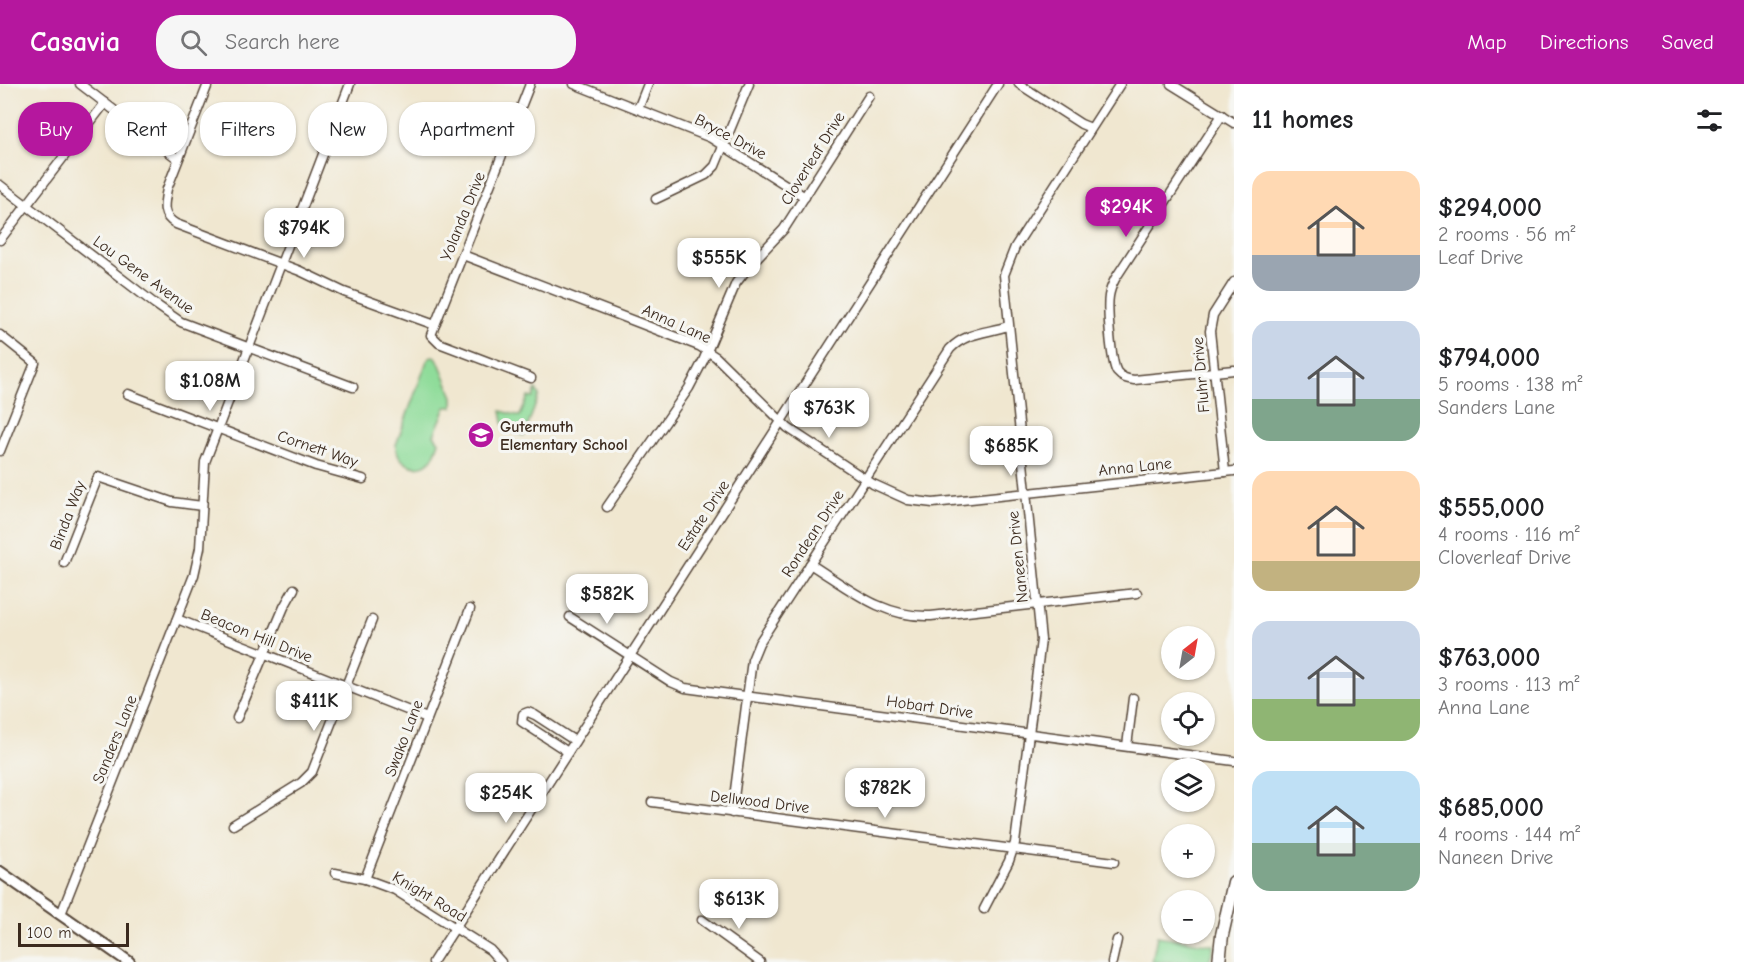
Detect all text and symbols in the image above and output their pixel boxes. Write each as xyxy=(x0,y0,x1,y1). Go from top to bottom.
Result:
search box xyxy=(156,15,576,69)
text: Casavia xyxy=(30,26,120,58)
icon: search xyxy=(177,26,210,59)
text: Search here xyxy=(225,29,340,55)
text: Map xyxy=(1467,30,1507,54)
text: Directions xyxy=(1540,30,1629,54)
text: Saved xyxy=(1662,30,1714,54)
chip: Buy xyxy=(18,102,93,156)
chip: Rent xyxy=(105,102,188,156)
chip: Filters xyxy=(200,102,296,156)
chip: New xyxy=(308,102,387,156)
chip: Apartment xyxy=(399,102,535,156)
icon: filters xyxy=(1693,104,1726,137)
text: 11 homes xyxy=(1252,105,1353,135)
street label: Cloverleaf Drive xyxy=(777,109,849,208)
street label: Bryce Drive xyxy=(692,110,770,163)
street label: Yolanda Drive xyxy=(437,169,489,263)
pin: $294K xyxy=(1084,187,1168,238)
text: $294,000 xyxy=(1438,193,1542,223)
text: $294K xyxy=(1099,195,1153,218)
icon: home xyxy=(1300,195,1372,267)
pin: $794K xyxy=(262,208,346,259)
text: $794K xyxy=(278,216,330,239)
text: 2 rooms · 56 m² xyxy=(1438,223,1576,246)
street label: Lou Gene Avenue xyxy=(90,232,197,317)
pin: $555K xyxy=(677,238,761,289)
text: $555K xyxy=(691,246,747,269)
text: Leaf Drive xyxy=(1438,246,1523,269)
street label: Anna Lane xyxy=(639,301,714,347)
street label: Fluhr Drive xyxy=(1189,336,1213,413)
text: $794,000 xyxy=(1438,343,1540,373)
icon: home xyxy=(1300,345,1372,417)
pin: $1.08M xyxy=(161,361,259,412)
text: $1.08M xyxy=(179,369,241,392)
text: 5 rooms · 138 m² xyxy=(1438,373,1583,396)
pin: $763K xyxy=(787,388,871,439)
text: $763K xyxy=(803,396,855,419)
text: Sanders Lane xyxy=(1438,396,1555,419)
place label: Gutermuth Elementary School xyxy=(500,418,628,454)
school or university icon: Gutermuth Elementary School xyxy=(466,420,496,450)
pin: $685K xyxy=(969,426,1053,477)
street label: Cornett Way xyxy=(275,427,361,471)
text: $685K xyxy=(984,434,1038,457)
street label: Anna Lane xyxy=(1098,454,1173,480)
street label: Binda Way xyxy=(47,477,90,553)
street label: Estate Drive xyxy=(674,477,733,554)
street label: Rondean Drive xyxy=(778,487,848,580)
text: $555,000 xyxy=(1438,493,1545,523)
icon: home xyxy=(1300,495,1372,567)
street label: Naneen Drive xyxy=(1004,510,1032,604)
text: 4 rooms · 116 m² xyxy=(1438,523,1580,546)
text: Cloverleaf Drive xyxy=(1438,546,1571,569)
pin: $582K xyxy=(565,574,649,625)
text: $582K xyxy=(580,582,634,605)
street label: Beacon Hill Drive xyxy=(198,605,315,666)
north arrow xyxy=(1161,626,1215,680)
map controls xyxy=(1161,626,1215,944)
text: $763,000 xyxy=(1438,643,1540,673)
icon: home xyxy=(1300,645,1372,717)
text: 3 rooms · 113 m² xyxy=(1438,673,1579,696)
pin: $411K xyxy=(272,681,356,732)
text: $411K xyxy=(290,689,338,712)
street label: Hobart Drive xyxy=(885,692,974,722)
button: locate xyxy=(1161,692,1215,746)
street label: Sanders Lane xyxy=(89,693,141,786)
text: Anna Lane xyxy=(1438,696,1530,719)
street label: Swako Lane xyxy=(381,698,427,779)
button: layers xyxy=(1161,758,1215,812)
pin: $782K xyxy=(843,768,927,819)
pin: $254K xyxy=(464,773,548,824)
text: $782K xyxy=(859,776,911,799)
text: $254K xyxy=(479,781,533,804)
street label: Dellwood Drive xyxy=(709,787,810,817)
text: $685,000 xyxy=(1438,793,1544,823)
icon: home xyxy=(1300,795,1372,867)
text: 4 rooms · 144 m² xyxy=(1438,823,1580,846)
button: + xyxy=(1161,824,1215,878)
text: Naneen Drive xyxy=(1438,846,1553,869)
street label: Knight Road xyxy=(389,868,470,926)
pin: $613K xyxy=(697,879,781,930)
text: $613K xyxy=(713,887,765,910)
button: − xyxy=(1161,890,1215,944)
scale bar xyxy=(18,920,129,948)
text: 100 m xyxy=(27,924,71,942)

